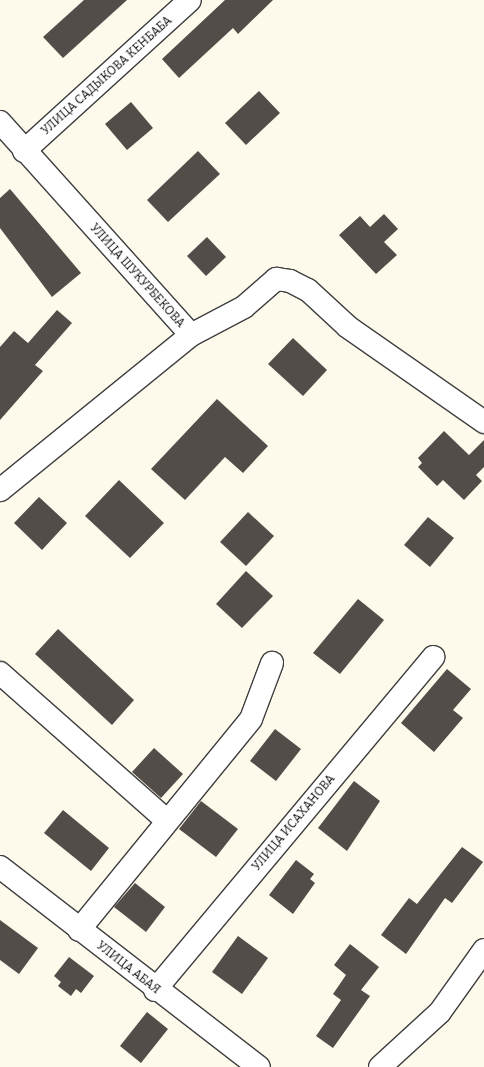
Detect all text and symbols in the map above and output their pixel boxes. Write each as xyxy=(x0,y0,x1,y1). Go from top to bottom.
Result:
street label: УЛИЦА САДЫКОВА КЕНБАБА xyxy=(39,13,175,139)
street label: УЛИЦА ШУКУРБЕКОВА xyxy=(87,221,187,331)
street label: УЛИЦА ИСАХАНОВА xyxy=(249,772,339,874)
street label: УЛИЦА АБАЯ xyxy=(93,939,163,997)

